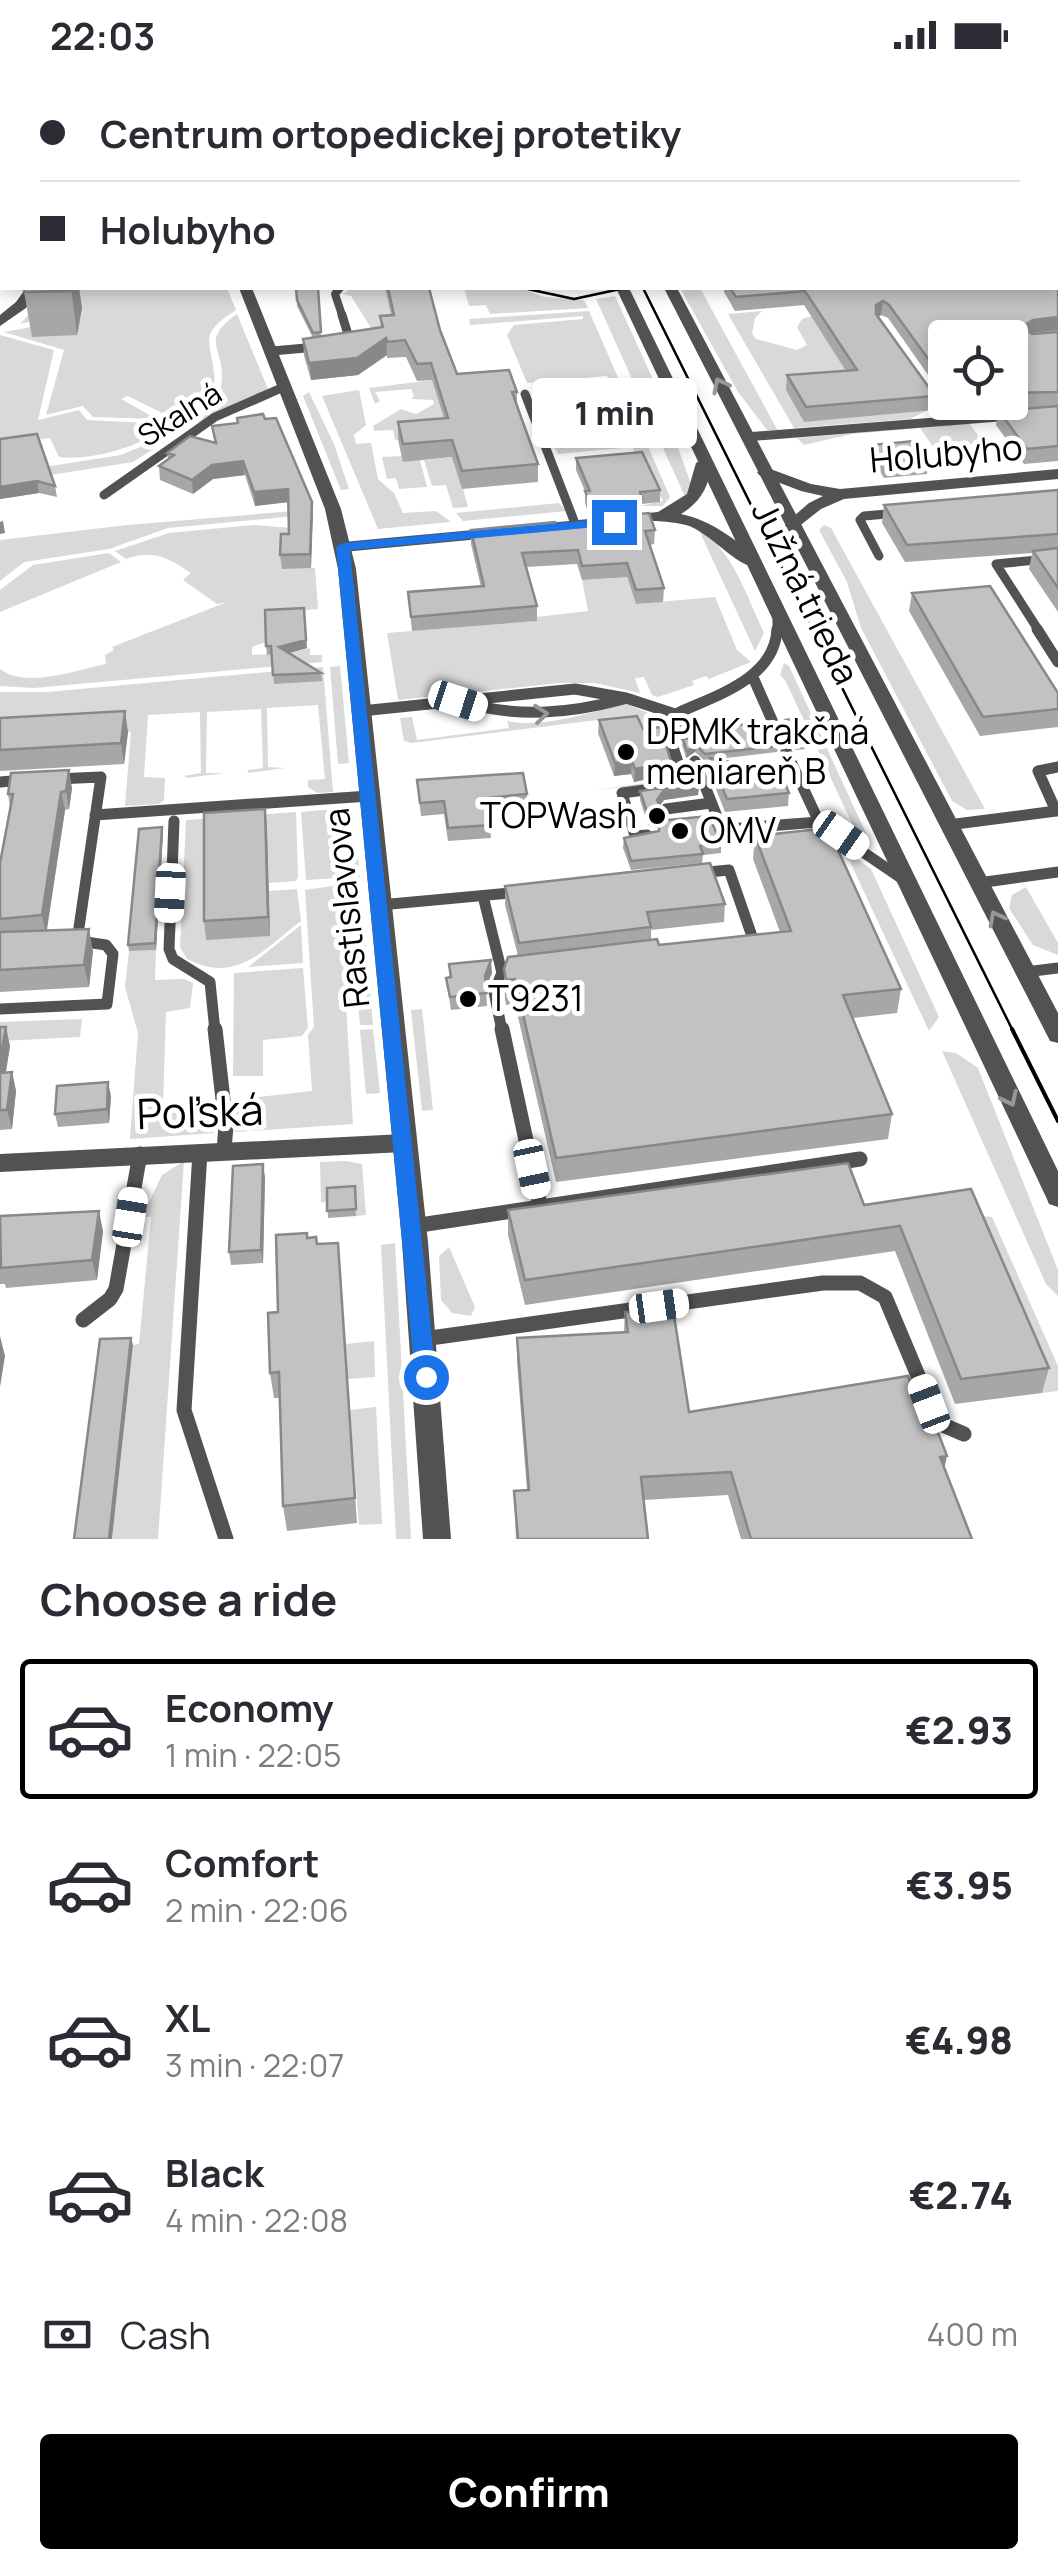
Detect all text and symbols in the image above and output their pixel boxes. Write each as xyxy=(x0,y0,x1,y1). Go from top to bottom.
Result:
text: 22:03 xyxy=(50,9,155,61)
text: Centrum ortopedickej protetiky xyxy=(100,107,681,159)
text: Holubyho xyxy=(100,203,276,255)
map controls xyxy=(928,320,1028,420)
button: locate xyxy=(928,320,1028,420)
street label: Skalná xyxy=(130,372,229,455)
callout: 1 min xyxy=(532,377,696,447)
one-way arrow xyxy=(713,378,732,396)
text: 1 min xyxy=(574,391,655,435)
street label: Holubyho xyxy=(867,422,1024,484)
street label: Južná trieda xyxy=(741,493,871,692)
route end xyxy=(592,500,637,545)
car xyxy=(425,677,491,725)
one-way arrow xyxy=(534,704,550,725)
place label: DPMK trakčná meniareň B xyxy=(646,707,869,795)
marker: DPMK trakčná meniareň B xyxy=(615,741,637,763)
place label: TOPWash xyxy=(480,791,637,839)
marker: TOPWash xyxy=(646,805,668,827)
street label: Rastislavova xyxy=(312,806,380,1010)
place label: OMV xyxy=(700,806,776,854)
car xyxy=(808,806,874,864)
marker: OMV xyxy=(669,820,691,842)
car xyxy=(153,862,187,924)
one-way arrow xyxy=(989,910,1008,928)
place label: T9231 xyxy=(488,974,584,1022)
marker: T9231 xyxy=(457,988,479,1010)
street label: Poľská xyxy=(136,1080,264,1142)
one-way arrow xyxy=(998,1089,1018,1107)
car xyxy=(511,1137,553,1201)
car xyxy=(110,1185,150,1249)
car xyxy=(627,1287,691,1325)
route start xyxy=(404,1355,449,1400)
car xyxy=(904,1371,954,1437)
text: Choose a ride xyxy=(40,1568,337,1630)
text: Economy xyxy=(165,1681,334,1733)
icon: car xyxy=(45,1684,135,1774)
text: €2.93 xyxy=(905,1703,1013,1755)
text: 1 min · 22:05 xyxy=(165,1733,342,1777)
text: Comfort xyxy=(165,1836,319,1888)
icon: car xyxy=(45,1839,135,1929)
text: €3.95 xyxy=(906,1858,1013,1910)
text: 2 min · 22:06 xyxy=(165,1888,349,1932)
text: XL xyxy=(165,1991,210,2043)
icon: car xyxy=(45,1994,135,2084)
text: €4.98 xyxy=(905,2013,1013,2065)
text: 3 min · 22:07 xyxy=(165,2043,344,2087)
text: Black xyxy=(165,2146,264,2198)
icon: car xyxy=(45,2149,135,2239)
text: €2.74 xyxy=(909,2168,1013,2220)
text: 4 min · 22:08 xyxy=(165,2198,348,2242)
icon: cash xyxy=(40,2307,95,2362)
text: Cash xyxy=(120,2308,211,2360)
text: 400 m xyxy=(927,2312,1018,2356)
button: Confirm xyxy=(40,2434,1018,2549)

